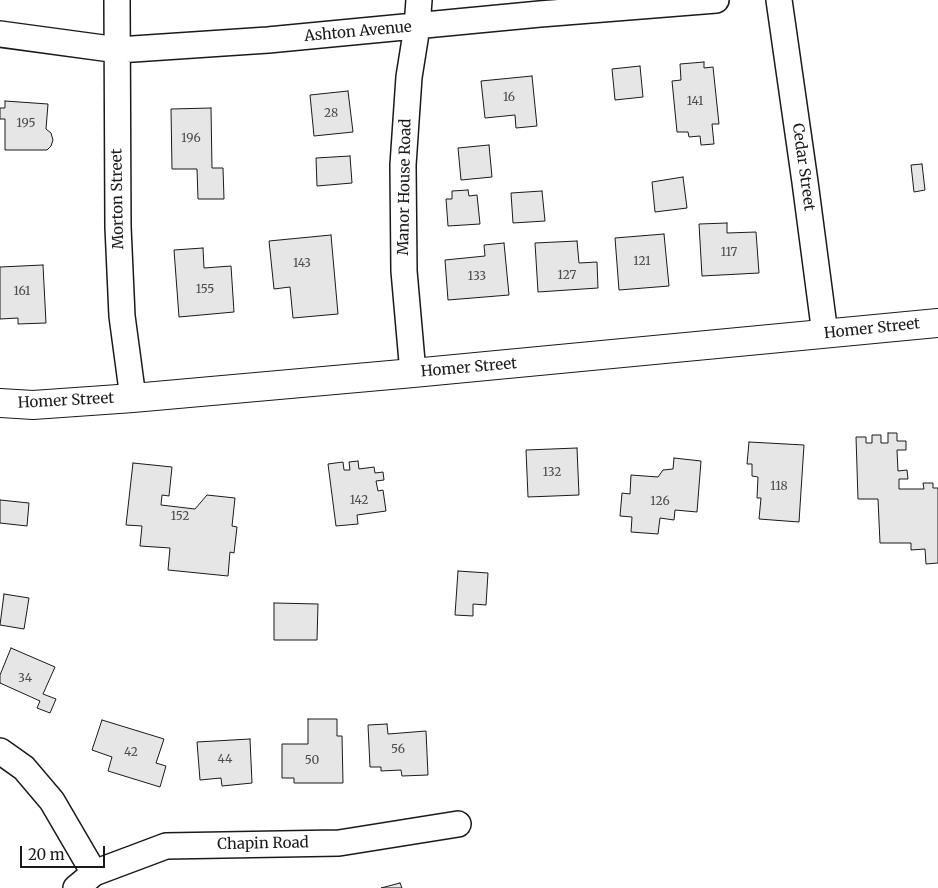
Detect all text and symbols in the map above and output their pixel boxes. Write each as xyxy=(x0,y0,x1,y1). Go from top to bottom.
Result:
street label: Ashton Avenue xyxy=(303,18,413,46)
house number: 16 xyxy=(503,91,515,105)
house number: 141 xyxy=(687,95,703,109)
house number: 28 xyxy=(324,107,338,121)
house number: 195 xyxy=(17,117,35,131)
street label: Manor House Road xyxy=(395,118,415,256)
street label: Cedar Street xyxy=(788,122,818,212)
house number: 196 xyxy=(181,132,201,146)
street label: Morton Street xyxy=(108,148,128,250)
house number: 117 xyxy=(721,246,737,260)
house number: 121 xyxy=(633,255,651,269)
house number: 143 xyxy=(293,257,311,271)
house number: 127 xyxy=(558,269,576,283)
house number: 133 xyxy=(468,270,486,284)
house number: 155 xyxy=(196,283,214,297)
house number: 161 xyxy=(14,285,30,299)
street label: Homer Street xyxy=(823,315,921,343)
street label: Homer Street xyxy=(420,355,518,381)
street label: Homer Street xyxy=(17,389,115,413)
house number: 132 xyxy=(543,466,561,480)
house number: 118 xyxy=(770,480,788,494)
house number: 142 xyxy=(350,494,368,508)
house number: 126 xyxy=(650,495,670,509)
house number: 152 xyxy=(171,510,189,524)
house number: 34 xyxy=(18,672,32,686)
house number: 56 xyxy=(391,743,405,757)
house number: 42 xyxy=(124,746,138,760)
house number: 44 xyxy=(218,753,232,767)
house number: 50 xyxy=(305,754,319,768)
street label: Chapin Road xyxy=(217,834,309,854)
scale bar xyxy=(22,836,108,868)
text: 20 m xyxy=(28,845,65,864)

